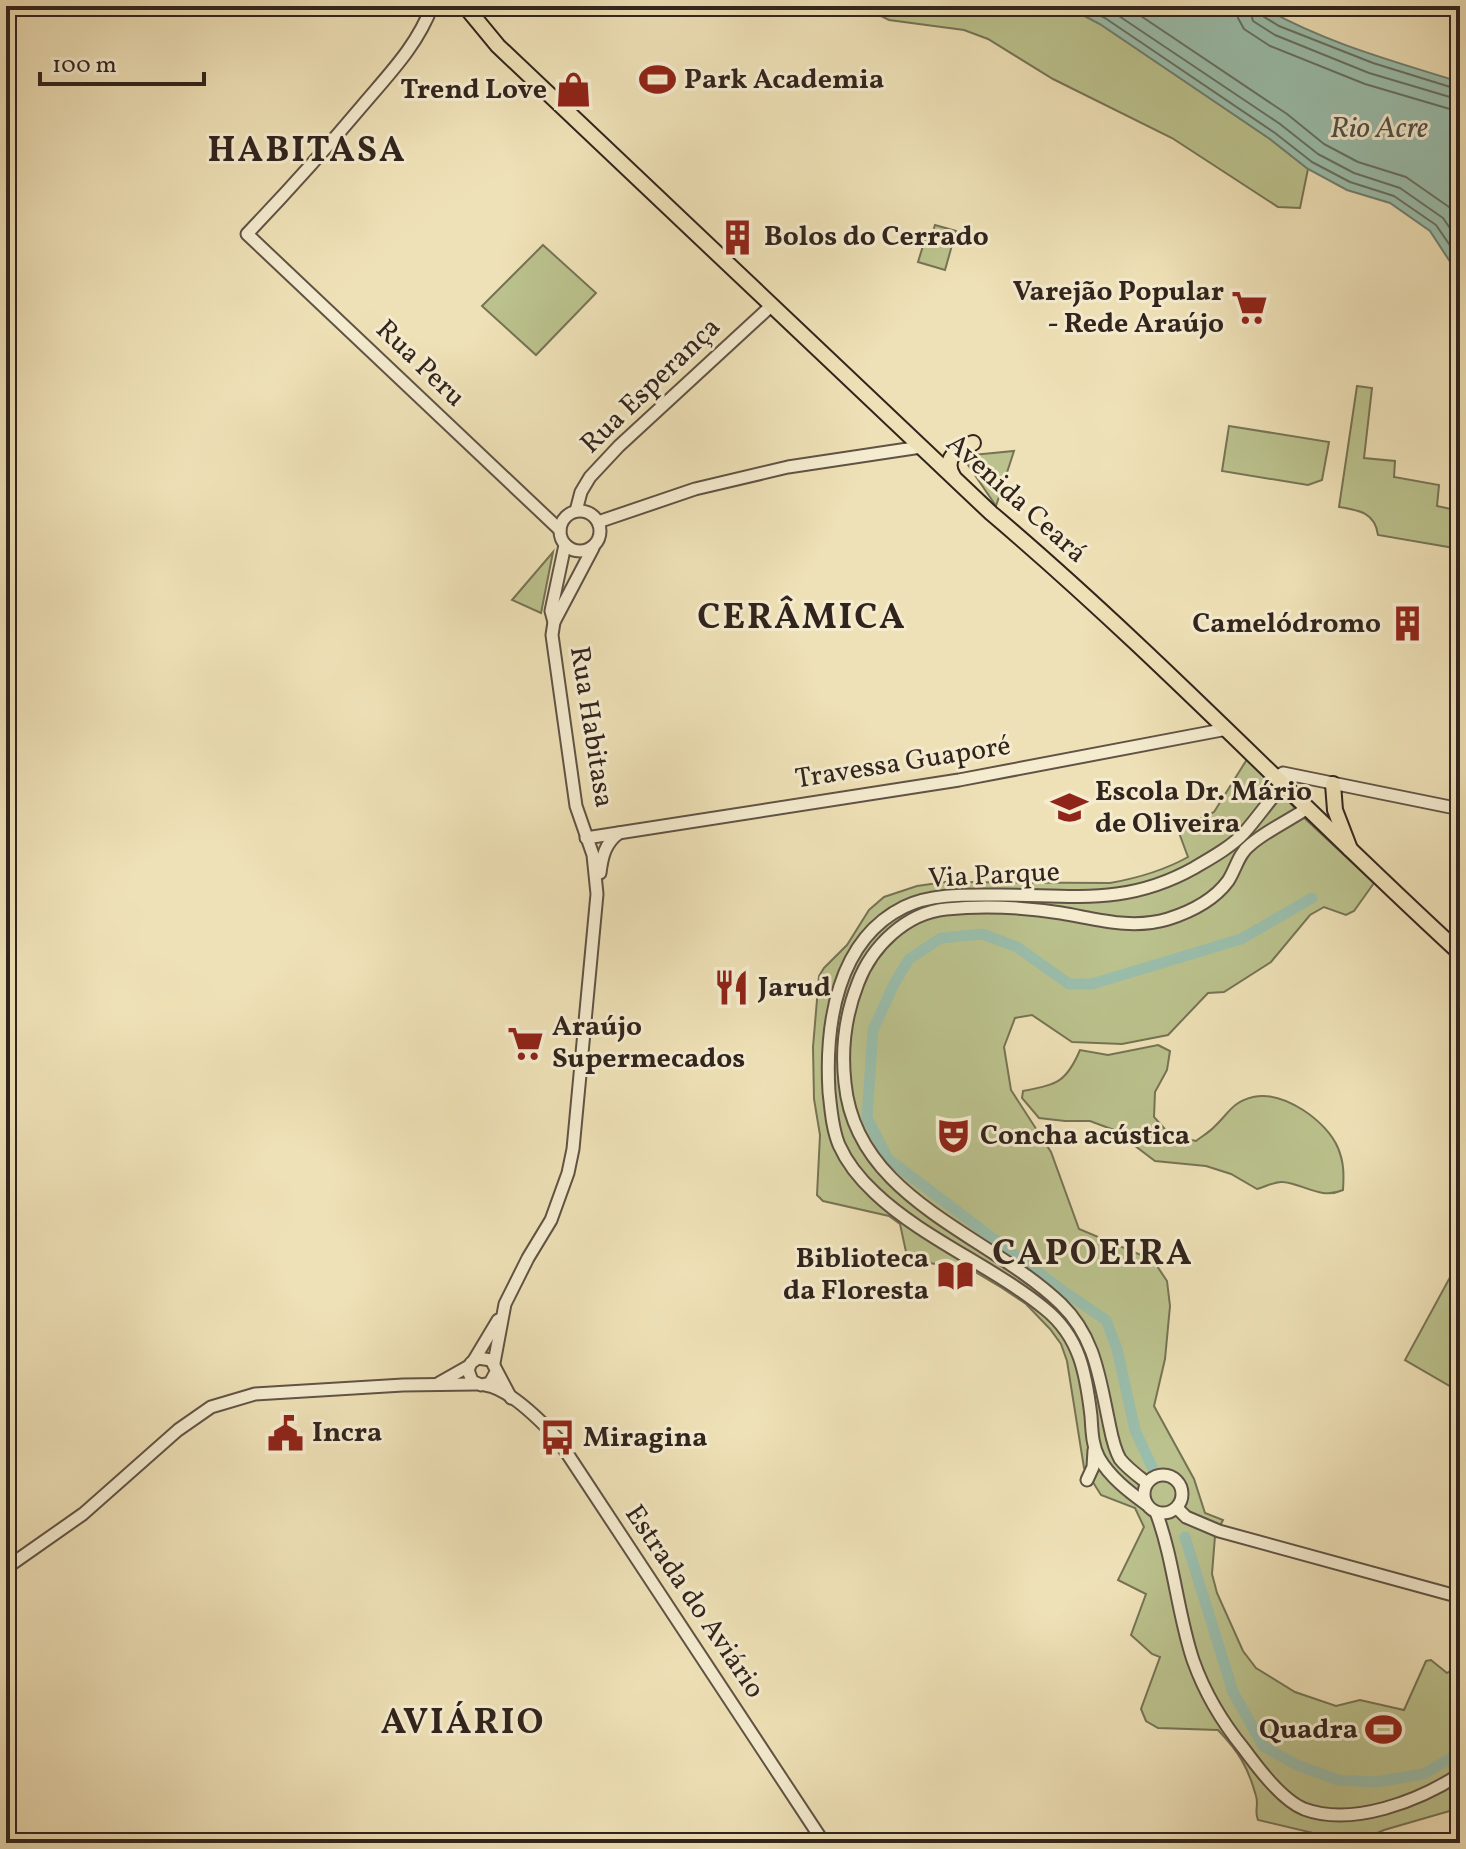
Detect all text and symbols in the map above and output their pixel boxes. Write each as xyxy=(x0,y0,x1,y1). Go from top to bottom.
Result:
scale bar xyxy=(40,36,204,86)
text: 100 m xyxy=(52,49,117,83)
sports icon: Park Academia xyxy=(639,61,677,99)
place label: Park Academia xyxy=(684,61,884,100)
place label: Trend Love xyxy=(400,71,547,110)
shop icon: Trend Love xyxy=(554,71,592,109)
water label: Rio Acre xyxy=(1330,108,1428,150)
district label: HABITASA xyxy=(208,127,407,177)
building icon: Bolos do Cerrado xyxy=(719,218,757,256)
place label: Bolos do Cerrado xyxy=(764,218,989,257)
place label: Varejão Popular - Rede Araújo xyxy=(1013,273,1224,344)
supermarket icon: Varejão Popular - Rede Araújo xyxy=(1231,289,1269,327)
street label: Rua Esperança xyxy=(572,309,730,463)
street label: Rua Peru xyxy=(367,311,473,417)
street label: Avenida Ceará xyxy=(937,425,1095,573)
district label: CERÂMICA xyxy=(697,594,907,644)
place label: Camelódromo xyxy=(1192,605,1381,644)
building icon: Camelódromo xyxy=(1388,605,1426,643)
street label: Rua Habitasa xyxy=(559,643,623,811)
street label: Travessa Guaporé xyxy=(793,727,1013,799)
place label: Escola Dr. Mário de Oliveira xyxy=(1095,773,1312,844)
school or university icon: Escola Dr. Mário de Oliveira xyxy=(1050,789,1088,827)
street label: Via Parque xyxy=(927,853,1061,899)
restaurant icon: Jarud xyxy=(713,969,751,1007)
place label: Jarud xyxy=(757,969,831,1008)
place label: Araújo Supermecados xyxy=(552,1008,745,1079)
supermarket icon: Araújo Supermecados xyxy=(507,1024,545,1062)
theatre icon: Concha acústica xyxy=(935,1117,973,1155)
place label: Concha acústica xyxy=(980,1117,1190,1156)
district label: CAPOEIRA xyxy=(992,1230,1194,1280)
place label: Biblioteca da Floresta xyxy=(783,1240,929,1311)
library icon: Biblioteca da Floresta xyxy=(936,1256,974,1294)
public building icon: Incra xyxy=(267,1414,305,1452)
place label: Incra xyxy=(312,1414,382,1453)
bus stop icon: Miragina xyxy=(538,1419,576,1457)
place label: Miragina xyxy=(583,1419,708,1458)
street label: Estrada do Aviário xyxy=(615,1497,773,1707)
district label: AVIÁRIO xyxy=(381,1699,545,1749)
place label: Quadra xyxy=(1259,1711,1358,1750)
sports icon: Quadra xyxy=(1365,1711,1403,1749)

